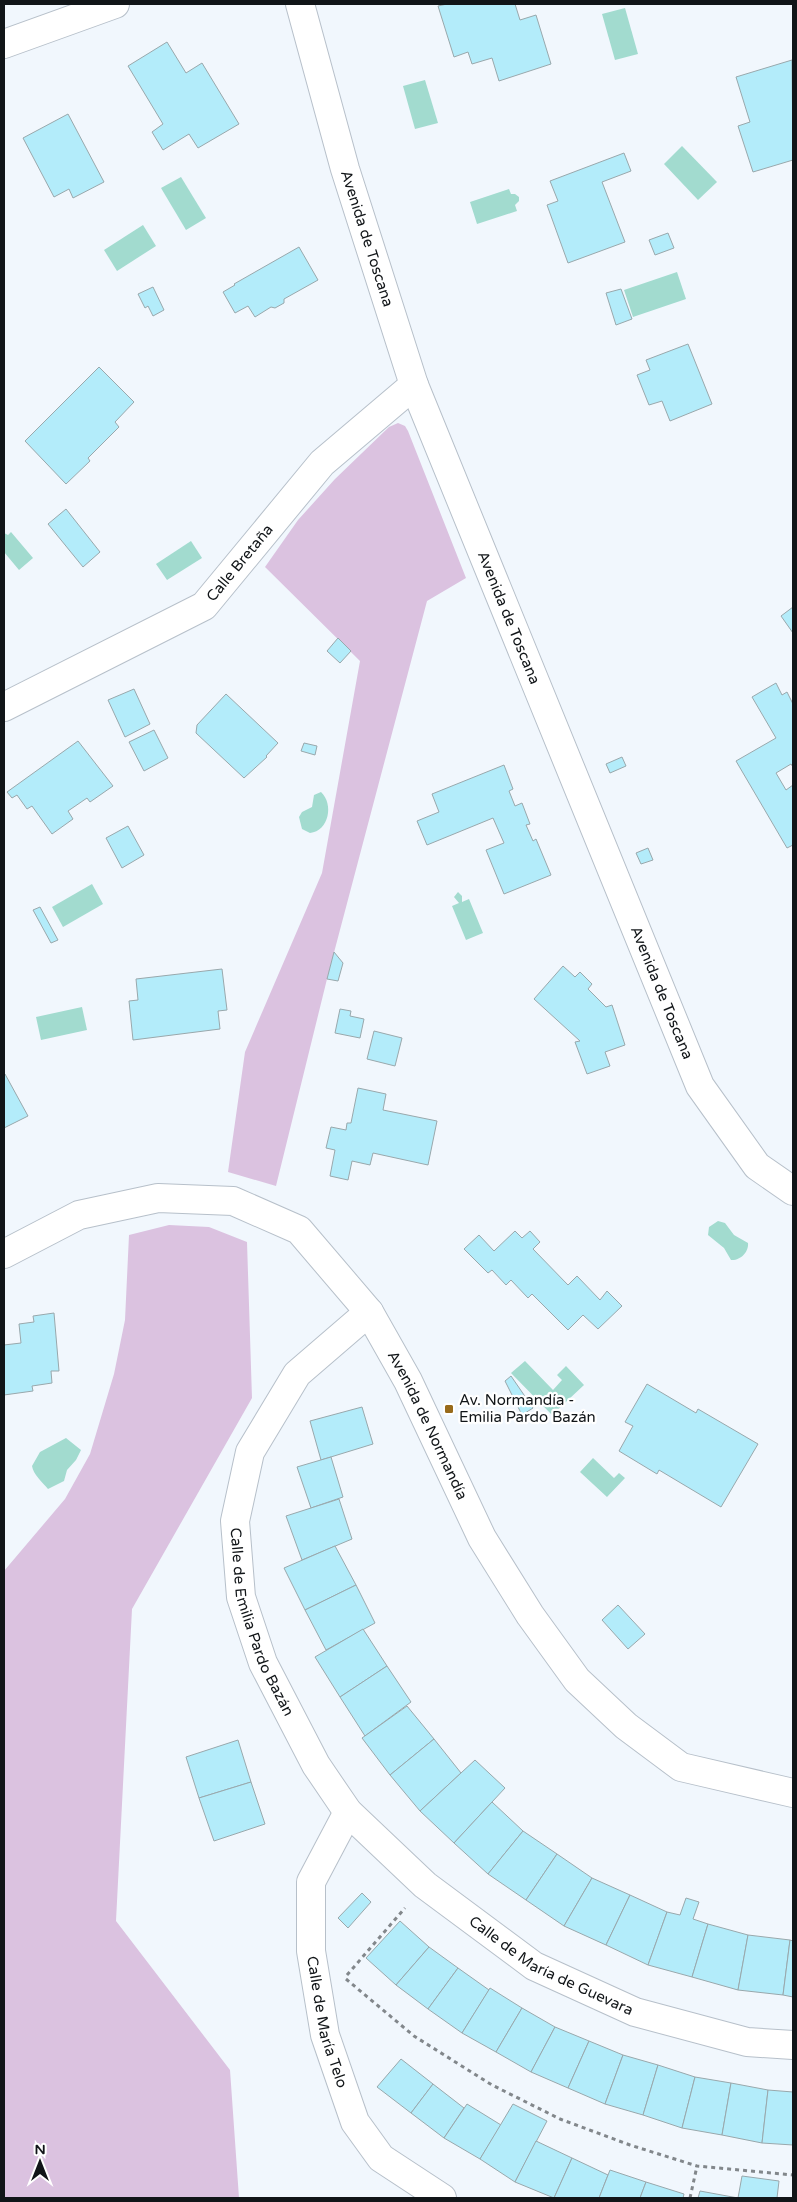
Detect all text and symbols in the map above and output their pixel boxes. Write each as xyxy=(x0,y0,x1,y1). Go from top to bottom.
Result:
street label: Avenida de Toscana xyxy=(337,168,397,309)
street label: Calle Bretaña xyxy=(202,521,277,605)
street label: Avenida de Toscana xyxy=(474,548,544,687)
street label: Avenida de Toscana xyxy=(627,923,697,1062)
street label: Avenida de Normandía xyxy=(384,1348,472,1503)
place label: Av. Normandía - Emilia Pardo Bazán xyxy=(459,1391,596,1426)
marker: Av. Normandía - Emilia Pardo Bazán xyxy=(443,1403,455,1415)
street label: Calle de Emilia Pardo Bazán xyxy=(227,1527,298,1719)
street label: Calle de María de Guevara xyxy=(466,1912,636,2019)
street label: Calle de María Telo xyxy=(303,1955,351,2090)
north arrow xyxy=(15,2137,65,2187)
text: N xyxy=(34,2141,46,2158)

